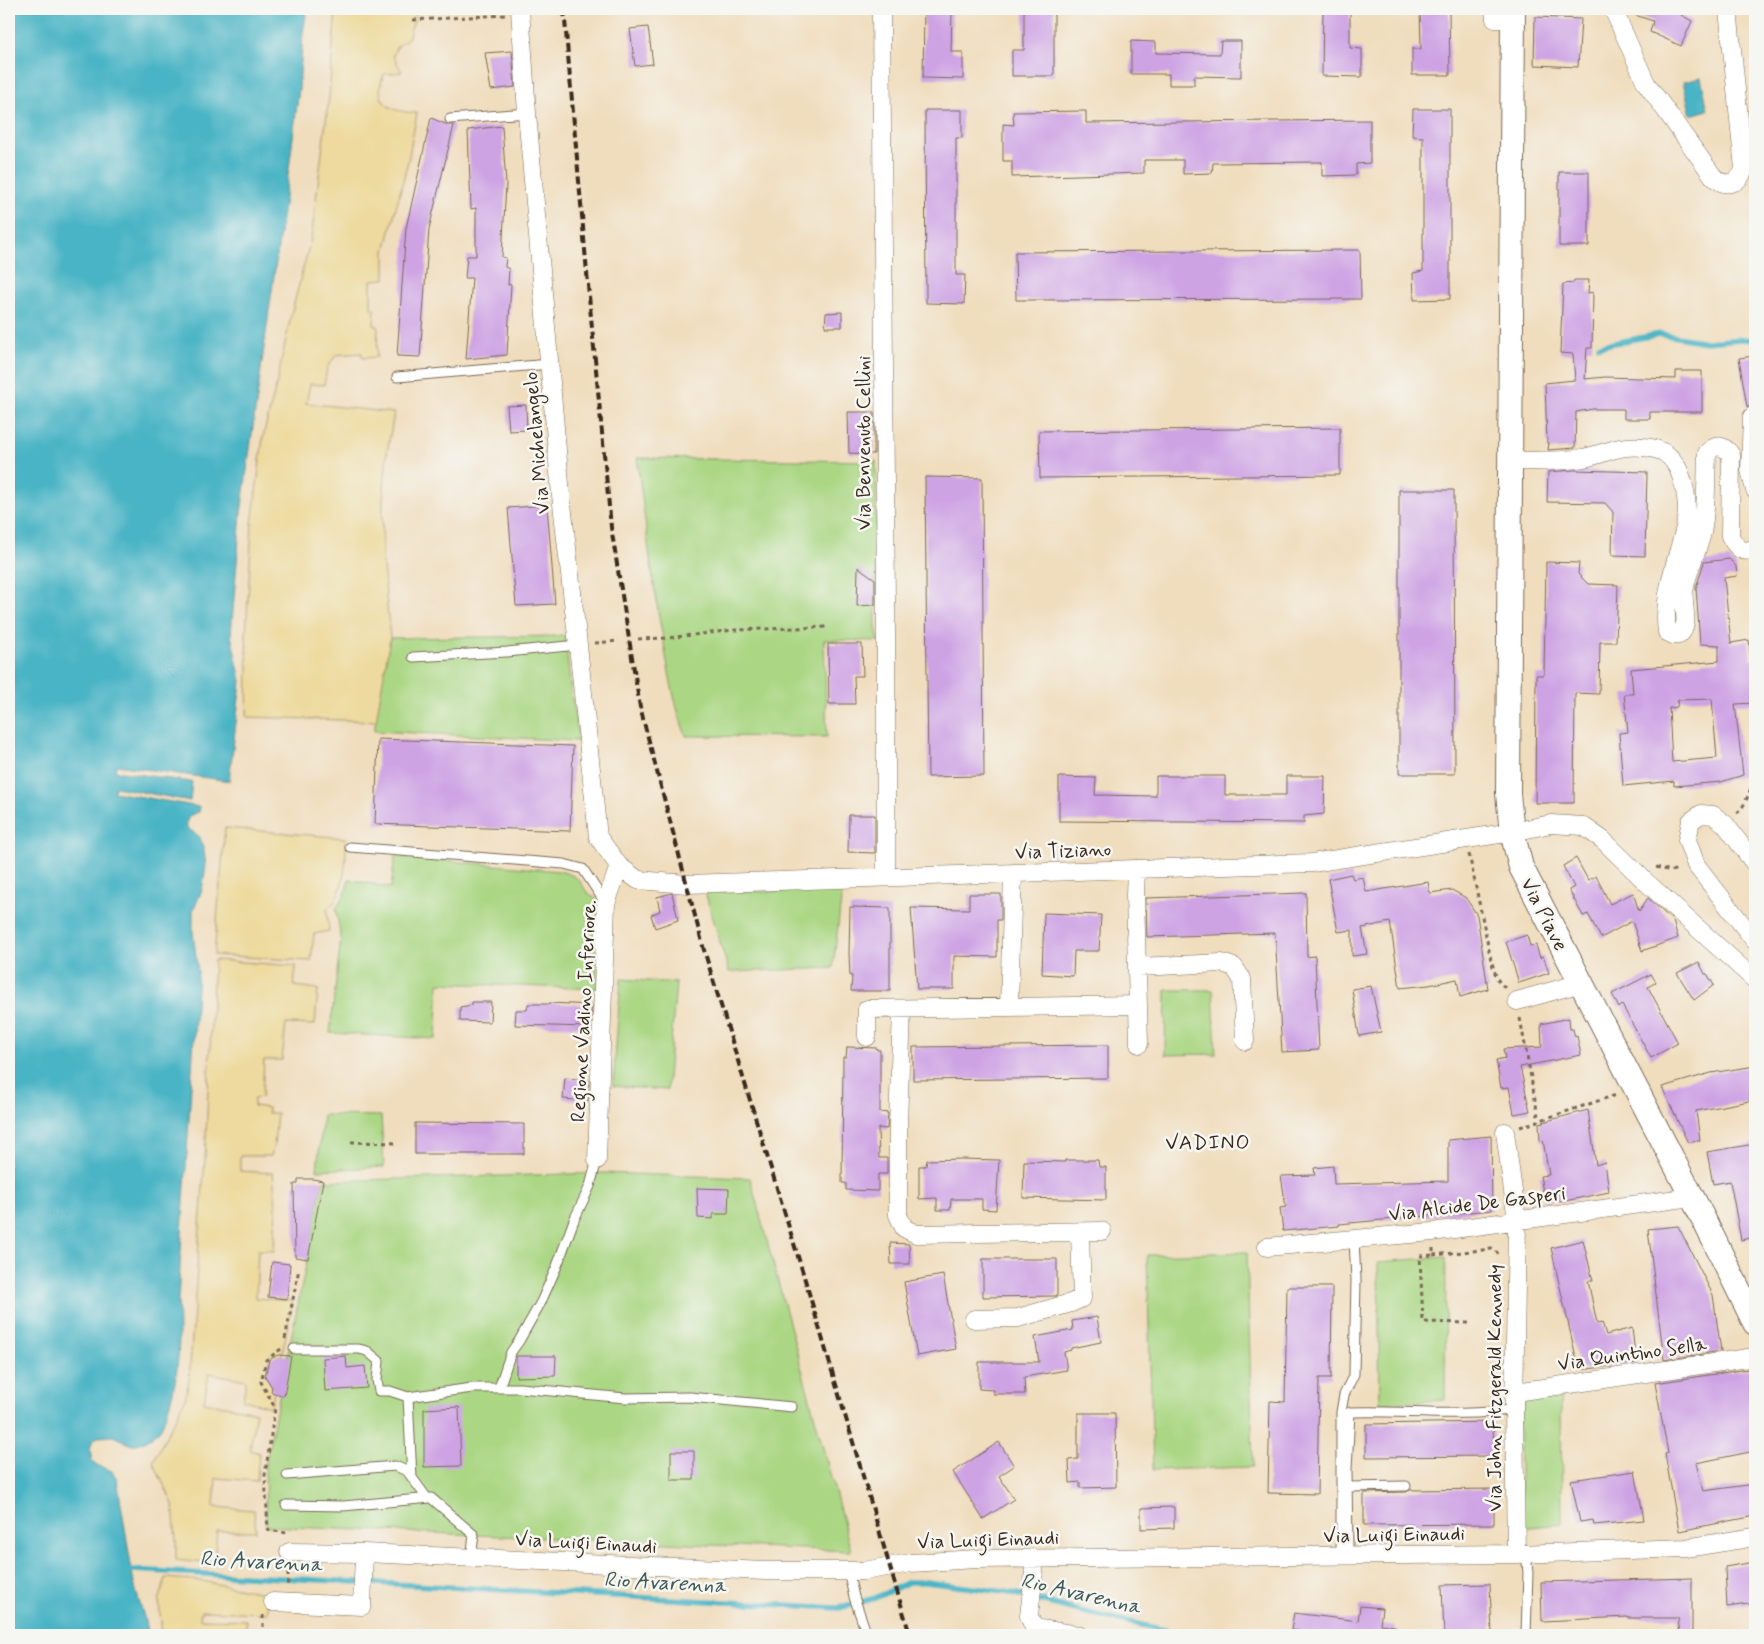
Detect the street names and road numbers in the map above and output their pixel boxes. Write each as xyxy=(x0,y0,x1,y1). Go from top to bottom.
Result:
street label: Via Benvenuto Cellini xyxy=(851,356,878,530)
street label: Via Michelangelo xyxy=(518,370,558,515)
street label: Via Tiziano xyxy=(1014,836,1112,867)
street label: Via Piave xyxy=(1514,873,1574,956)
street label: Regione Vadino Inferiore. xyxy=(565,899,606,1123)
street label: Via Alcide De Gasperi xyxy=(1387,1180,1567,1229)
street label: Via John Fitzgerald Kennedy xyxy=(1482,1264,1509,1512)
street label: Via Quintino Sella xyxy=(1556,1331,1710,1378)
street label: Via Luigi Einaudi xyxy=(1323,1521,1465,1552)
street label: Via Luigi Einaudi xyxy=(917,1525,1060,1558)
street label: Via Luigi Einaudi xyxy=(514,1526,658,1563)

